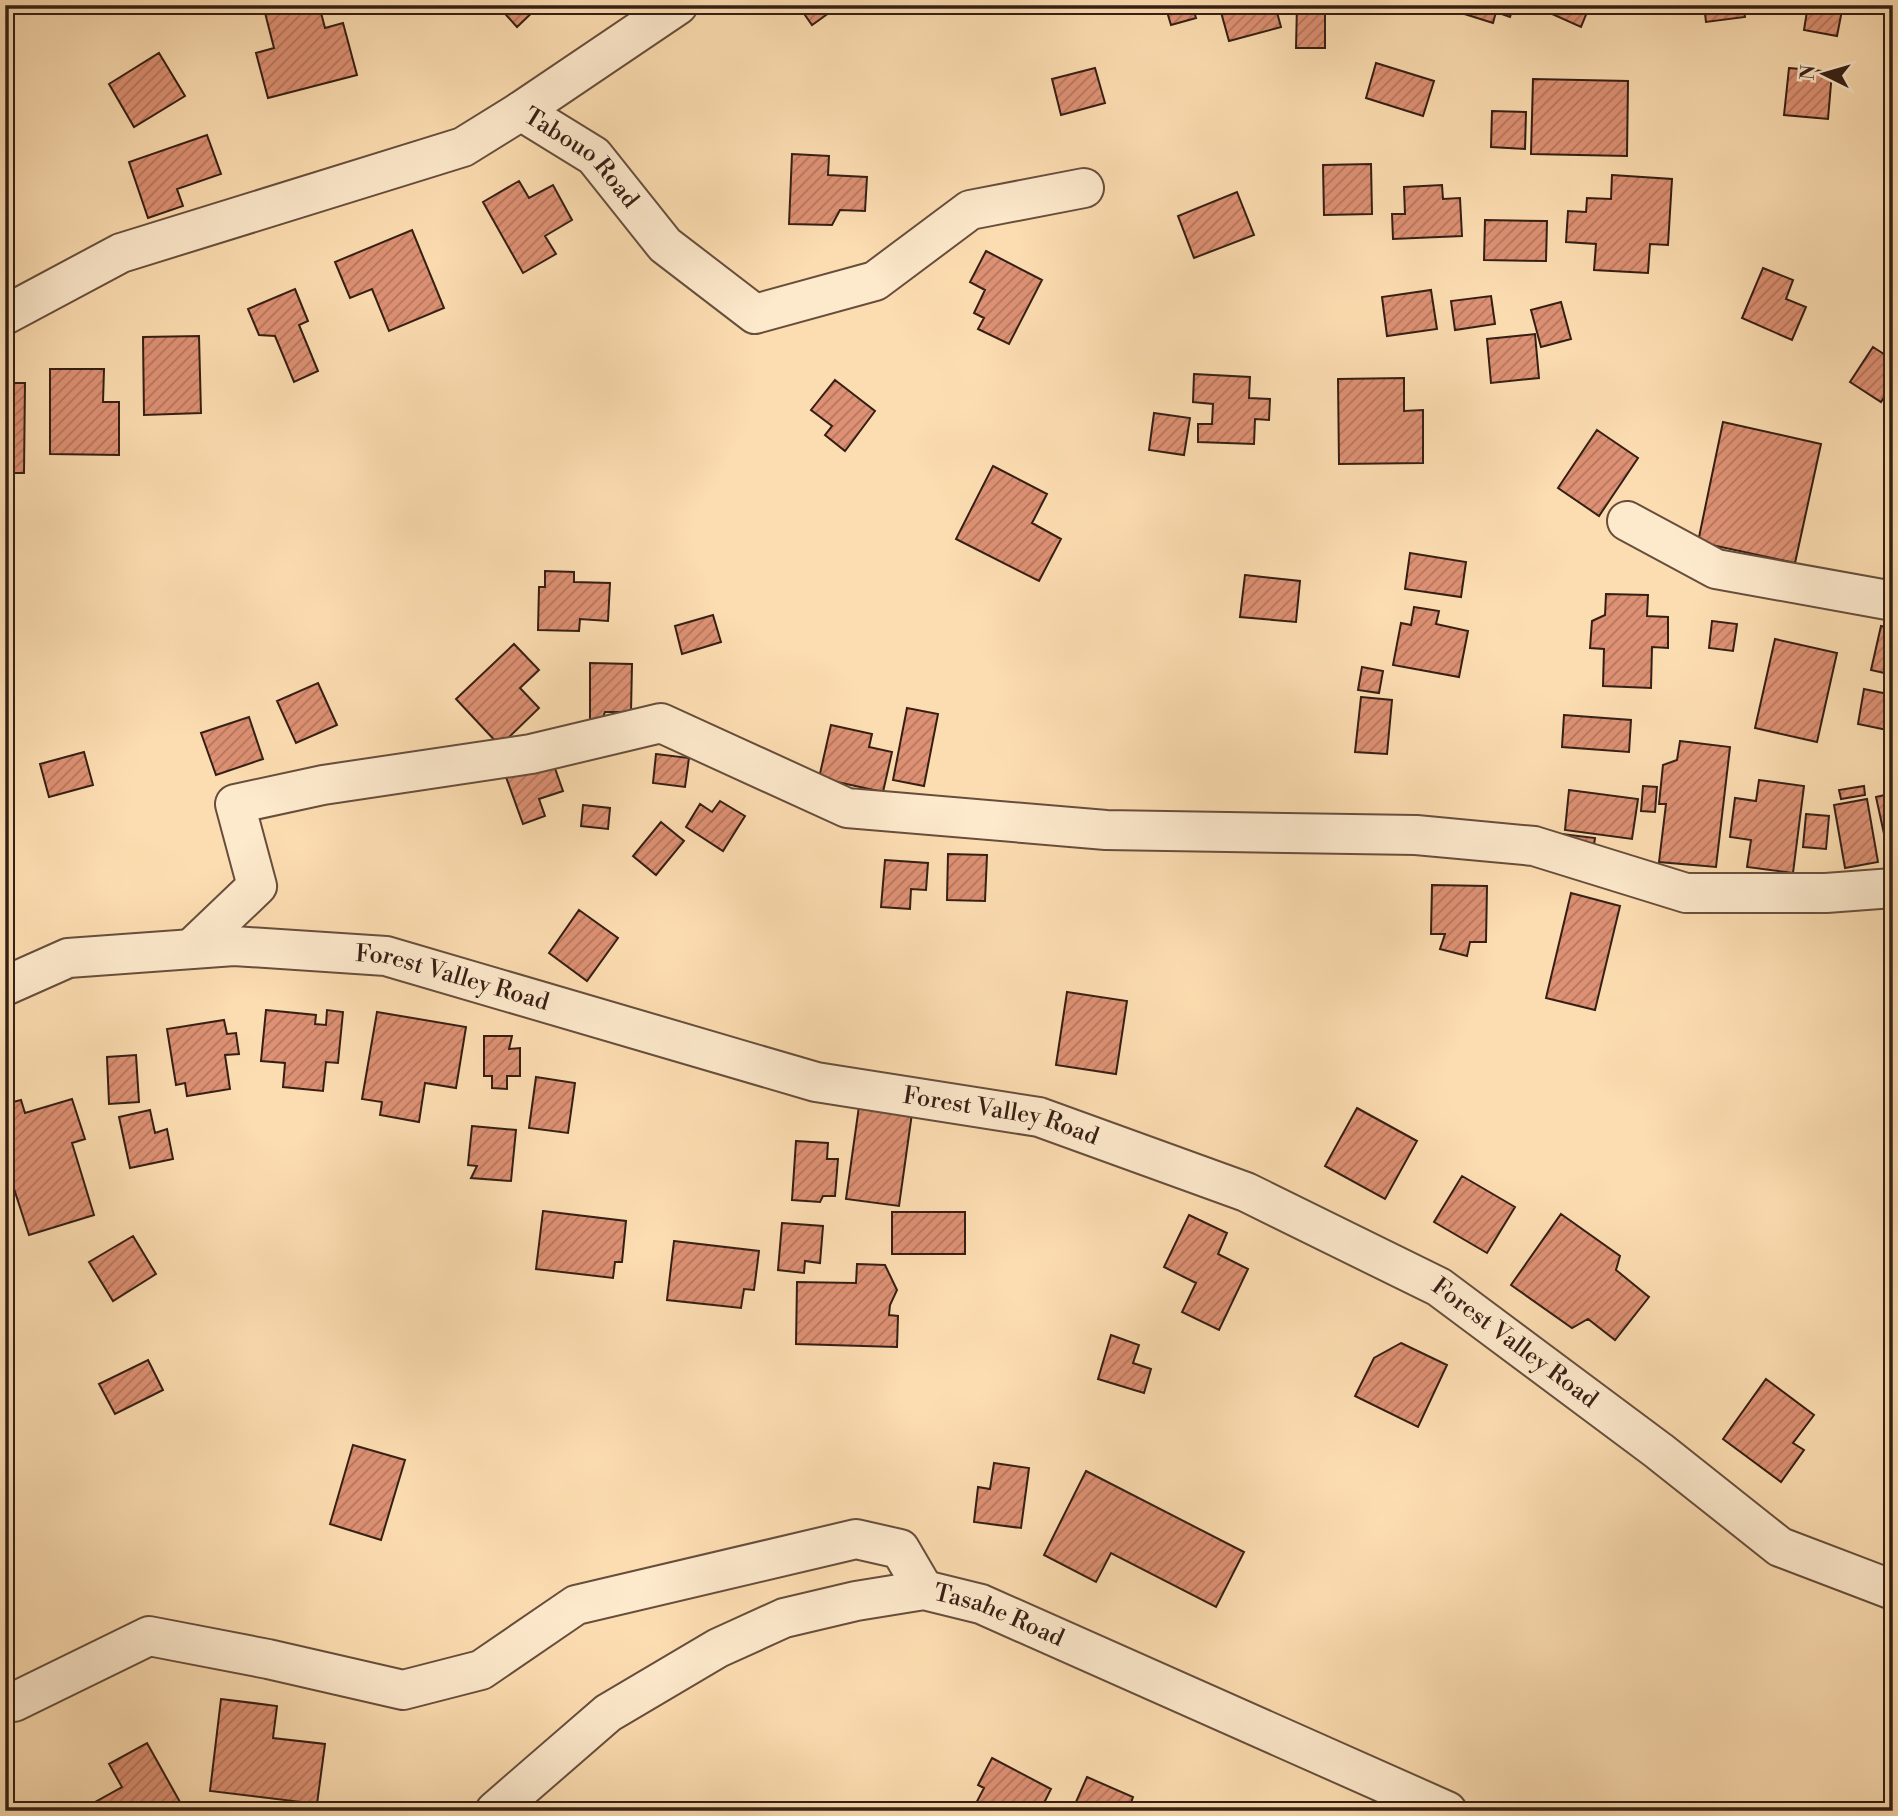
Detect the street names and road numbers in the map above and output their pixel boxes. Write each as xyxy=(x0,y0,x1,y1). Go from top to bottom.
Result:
street label: Tabouo Road xyxy=(518,101,645,215)
street label: Forest Valley Road xyxy=(354,939,553,1018)
street label: Forest Valley Road xyxy=(901,1081,1103,1152)
street label: Forest Valley Road xyxy=(1425,1272,1604,1415)
street label: Tasahe Road xyxy=(931,1578,1069,1654)

